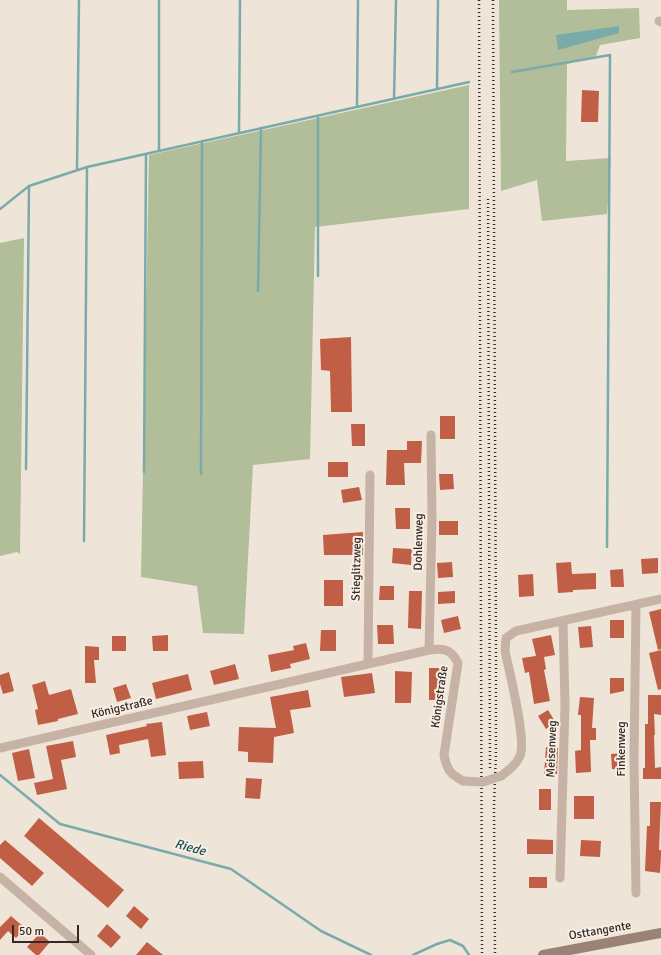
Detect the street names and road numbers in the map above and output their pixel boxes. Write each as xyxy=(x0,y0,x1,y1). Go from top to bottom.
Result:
street label: Dohlenweg xyxy=(411,513,427,571)
street label: Stieglitzweg xyxy=(349,537,365,601)
street label: Königstraße xyxy=(429,665,451,729)
street label: Königstraße xyxy=(90,694,154,722)
street label: Meisenweg xyxy=(544,720,560,778)
street label: Finkenweg xyxy=(615,721,629,777)
street label: Osttangente xyxy=(568,918,632,944)

